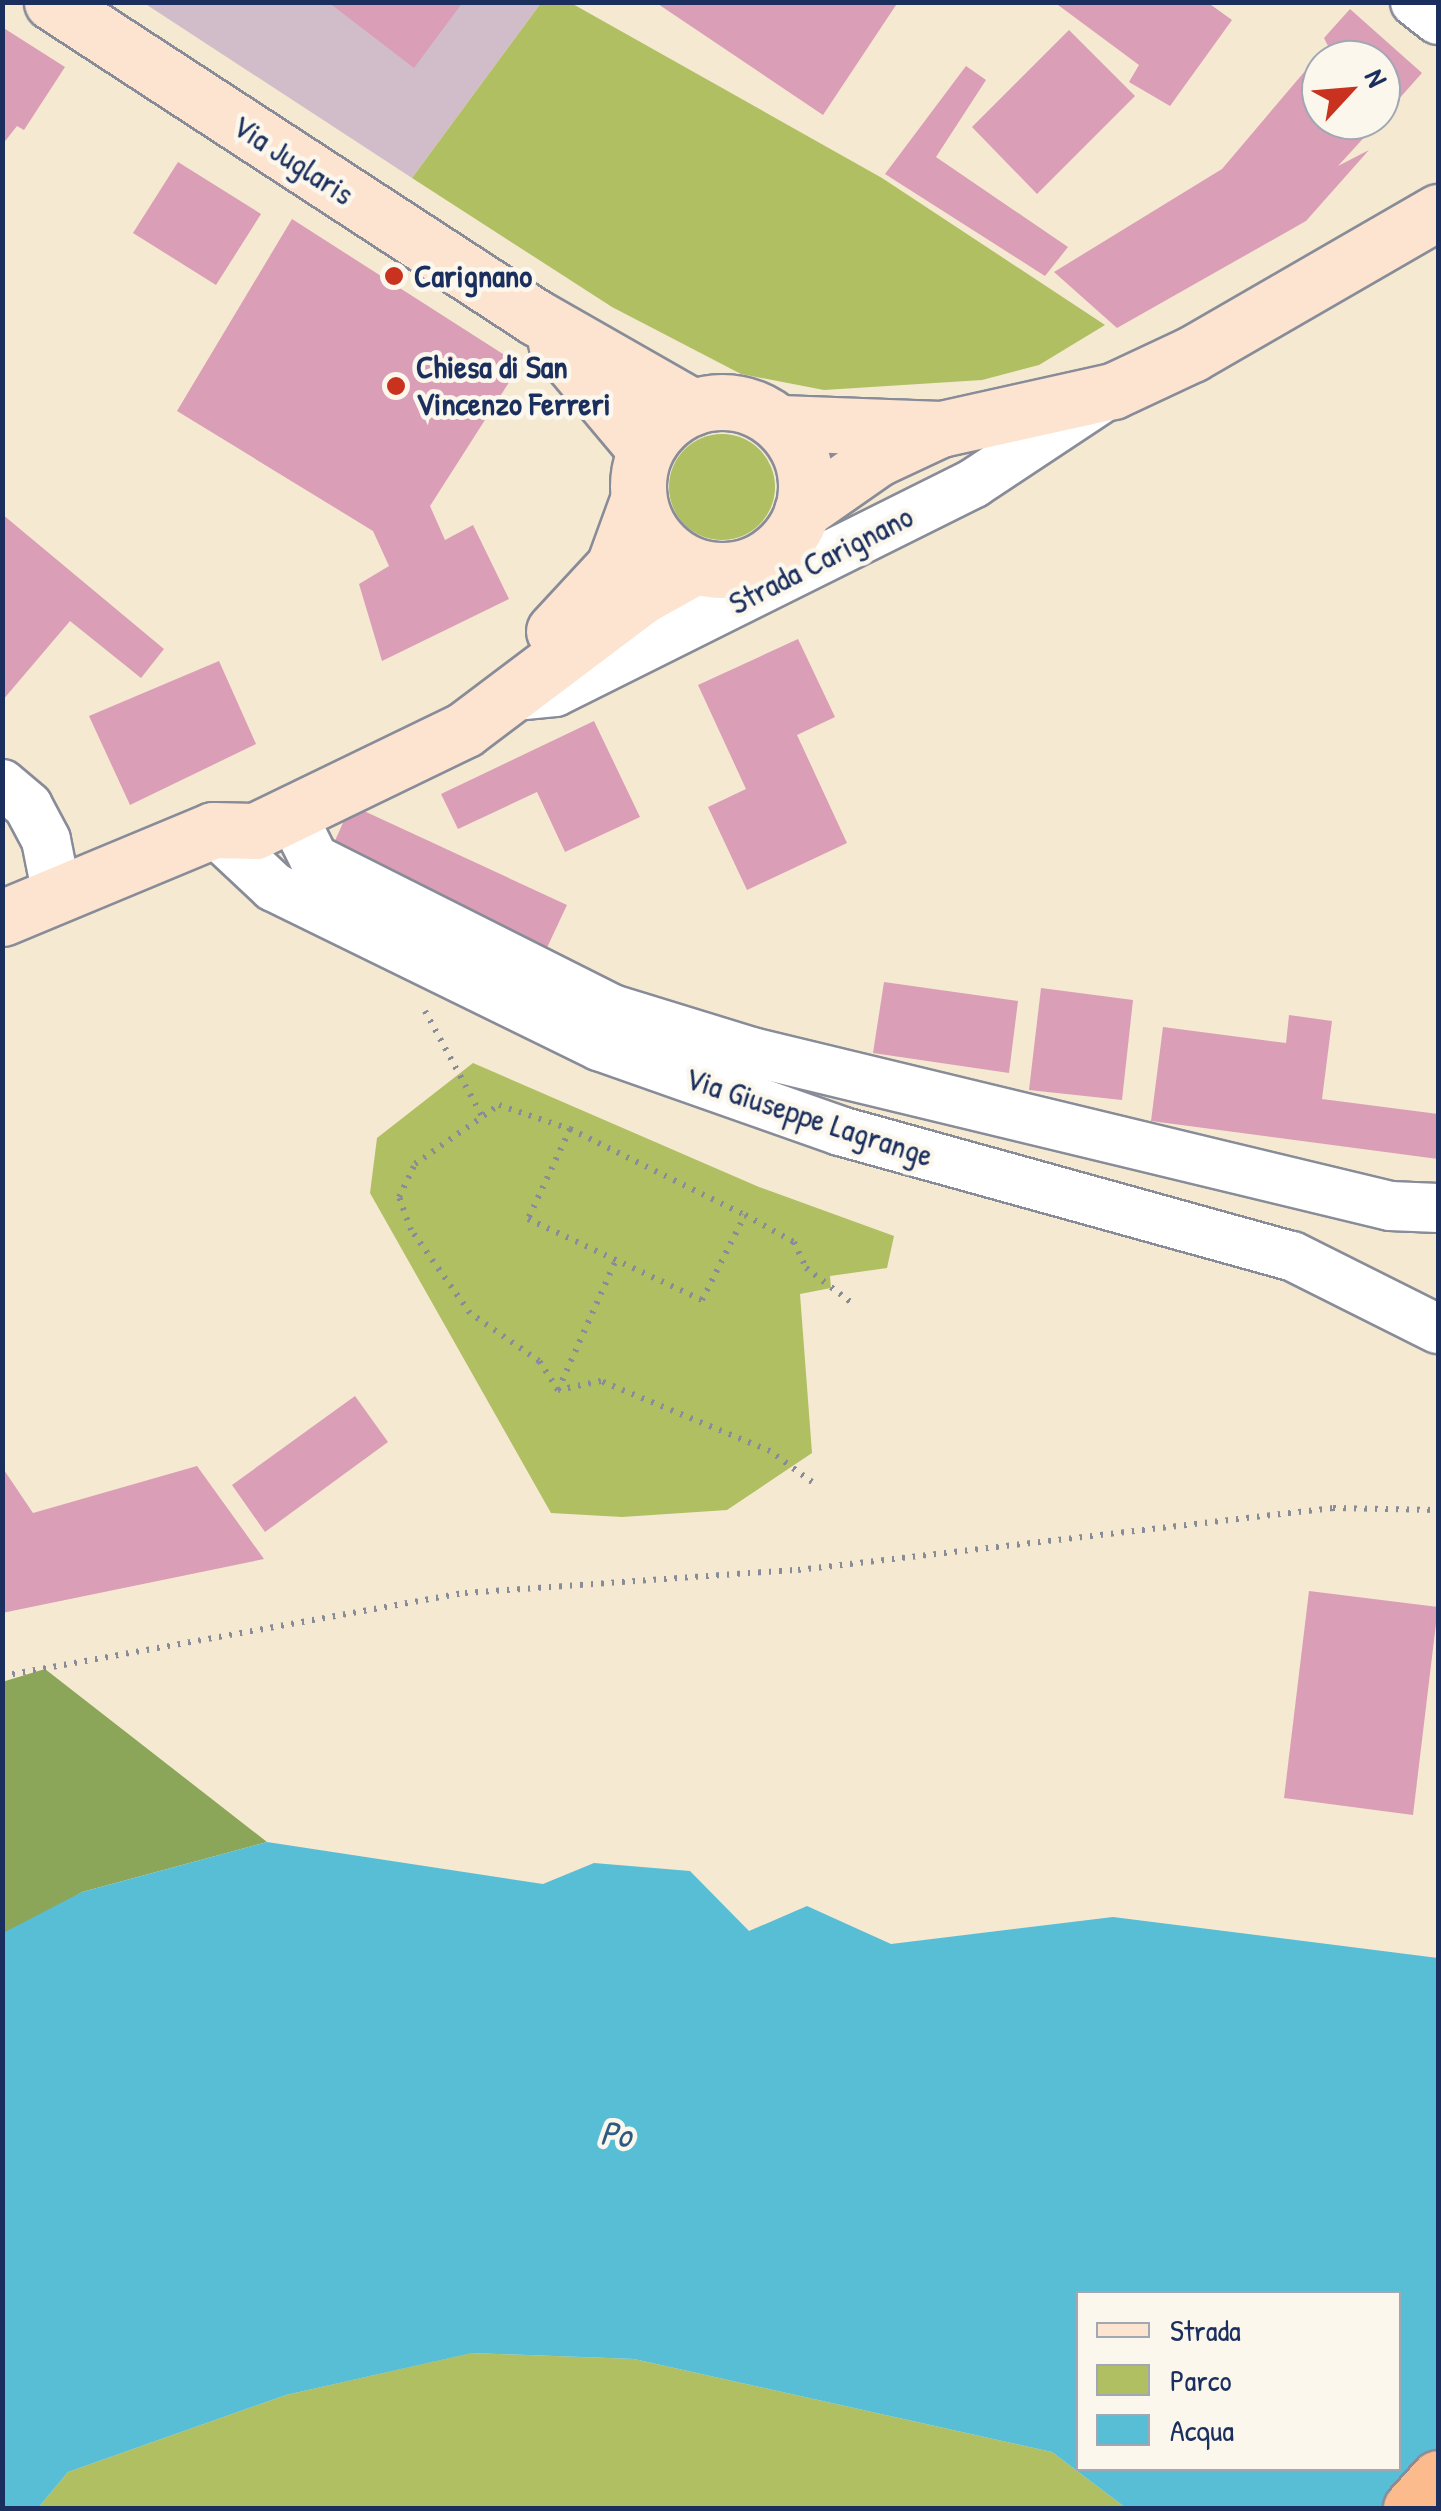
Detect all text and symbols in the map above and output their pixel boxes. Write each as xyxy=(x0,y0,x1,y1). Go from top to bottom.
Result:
north arrow xyxy=(1301,40,1401,140)
text: N xyxy=(1356,63,1397,93)
street label: Via Juglaris xyxy=(225,107,361,213)
place label: Carignano xyxy=(414,257,532,295)
marker: Carignano xyxy=(383,265,405,287)
place label: Chiesa di San Vincenzo Ferreri xyxy=(416,349,611,424)
marker: Chiesa di San Vincenzo Ferreri xyxy=(385,375,407,397)
street label: Strada Carignano xyxy=(723,497,919,623)
street label: Via Giuseppe Lagrange xyxy=(680,1059,938,1175)
water label: Po xyxy=(598,2111,634,2157)
legend xyxy=(1076,2291,1401,2471)
text: Strada xyxy=(1170,2310,1241,2350)
text: Parco xyxy=(1170,2360,1231,2400)
text: Acqua xyxy=(1170,2410,1234,2450)

